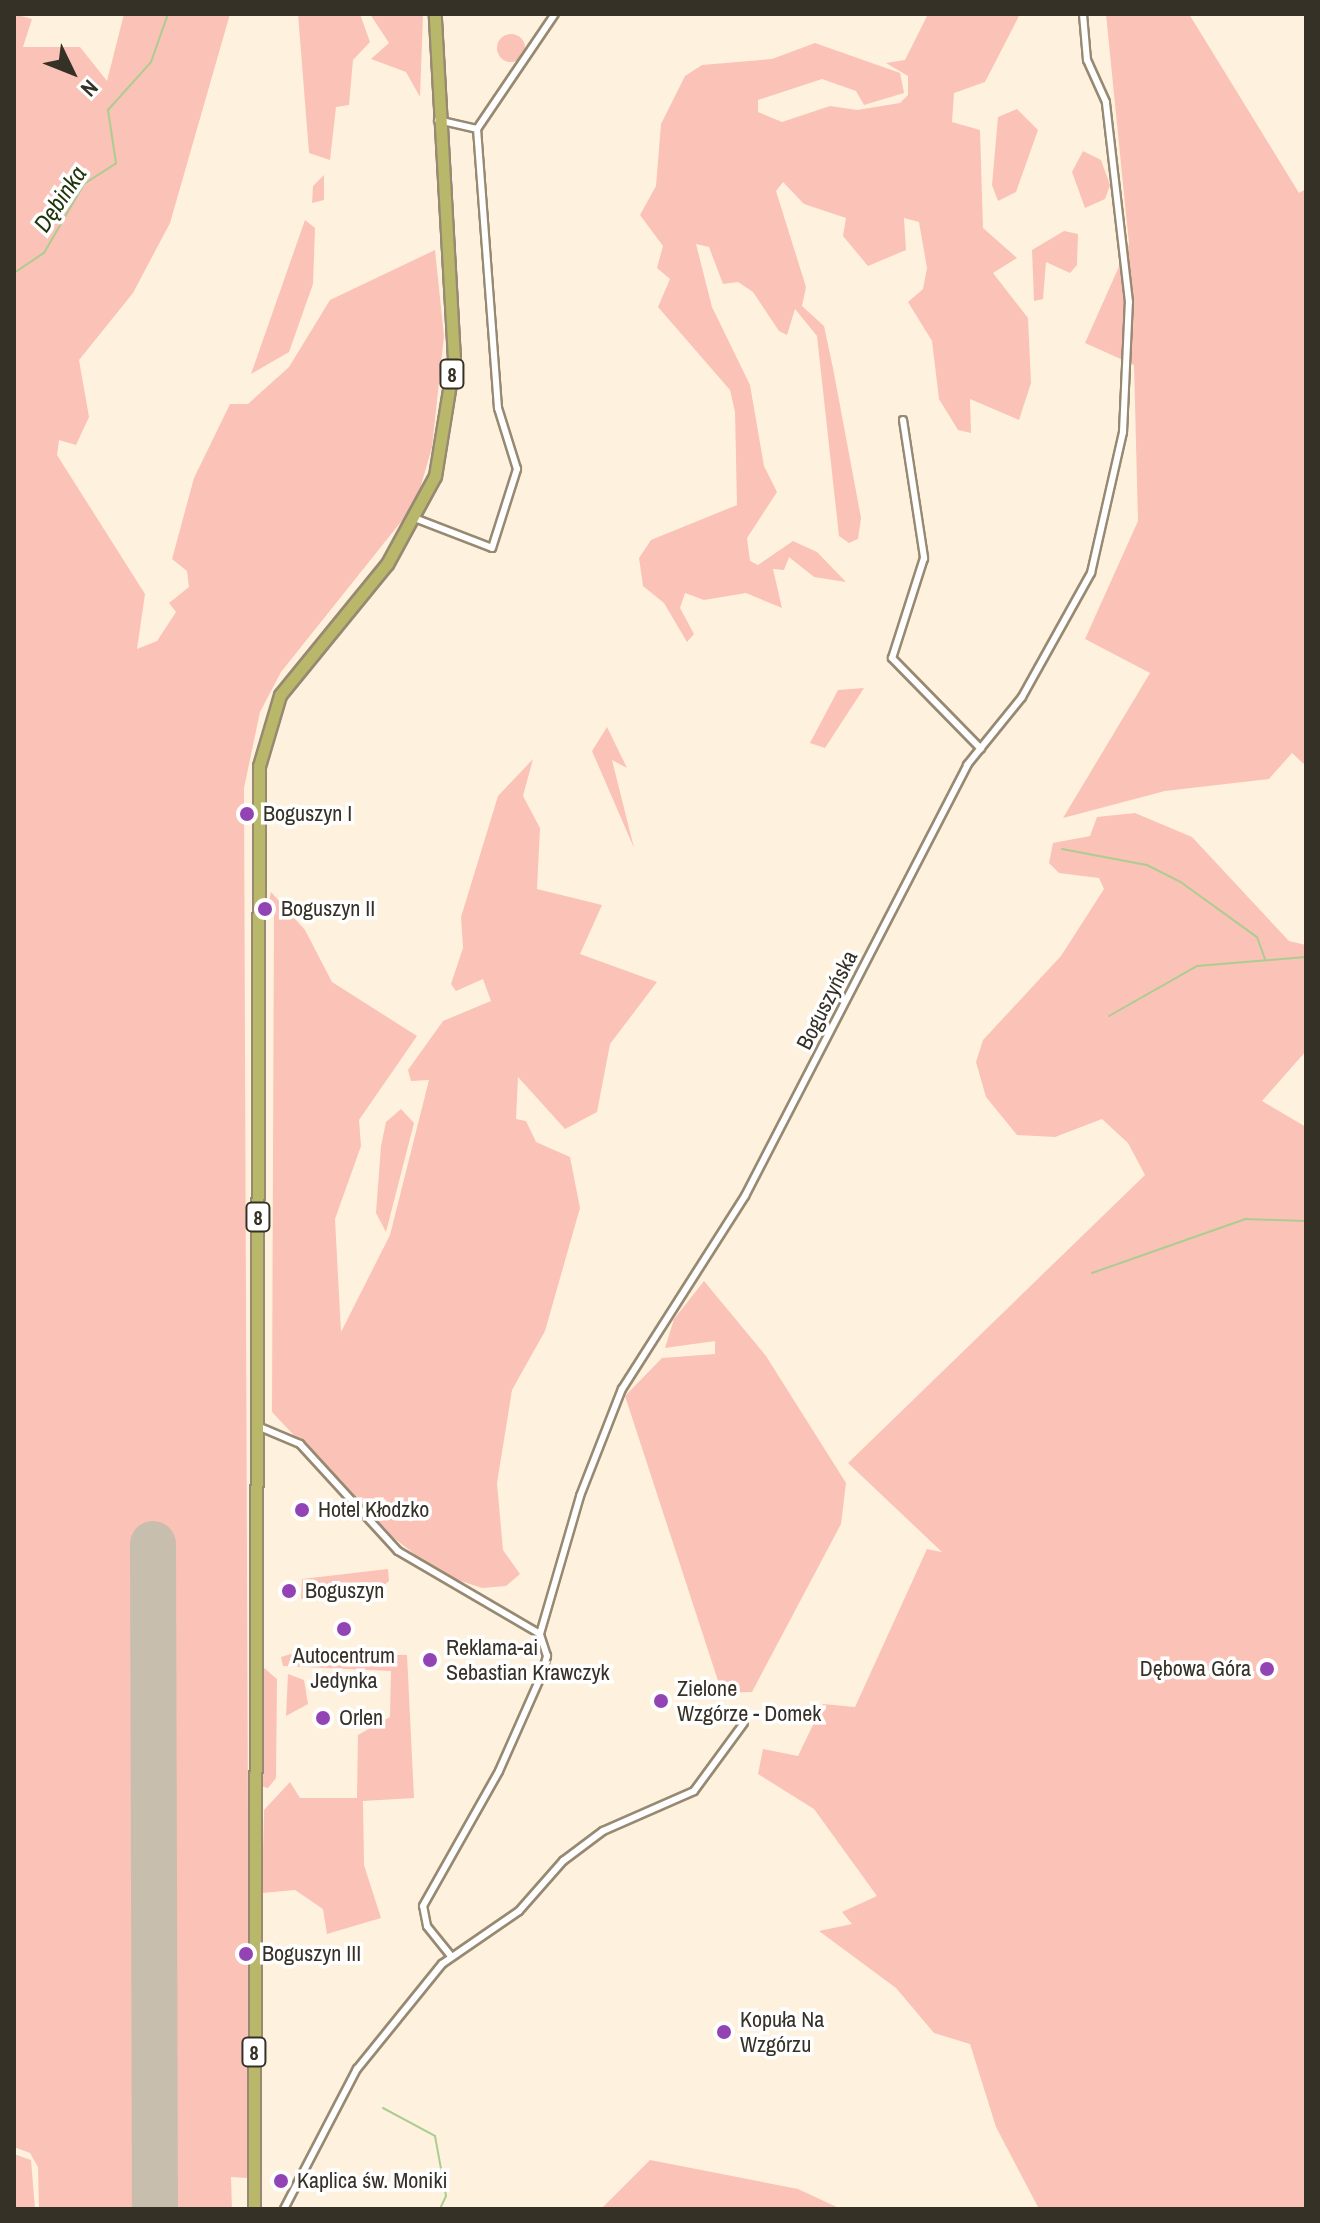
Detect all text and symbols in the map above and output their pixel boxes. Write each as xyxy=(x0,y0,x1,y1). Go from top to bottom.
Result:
north arrow xyxy=(32,32,112,112)
text: N xyxy=(74,73,105,103)
water label: Dębinka xyxy=(28,161,92,237)
road number: 8 xyxy=(438,358,466,390)
place label: Boguszyn I xyxy=(263,801,352,827)
marker: Boguszyn I xyxy=(238,805,256,823)
place label: Boguszyn II xyxy=(281,896,375,922)
marker: Boguszyn II xyxy=(256,900,274,918)
street label: Boguszyńska xyxy=(791,946,863,1054)
road number: 8 xyxy=(244,1201,272,1233)
place label: Hotel Kłodzko xyxy=(318,1497,429,1523)
marker: Hotel Kłodzko xyxy=(293,1501,311,1519)
place label: Boguszyn xyxy=(305,1578,384,1604)
marker: Boguszyn xyxy=(280,1582,298,1600)
marker: Autocentrum Jedynka xyxy=(335,1620,353,1638)
place label: Reklama-ai Sebastian Krawczyk xyxy=(446,1634,609,1686)
place label: Autocentrum Jedynka xyxy=(293,1642,395,1694)
marker: Reklama-ai Sebastian Krawczyk xyxy=(421,1651,439,1669)
place label: Dębowa Góra xyxy=(1140,1656,1251,1682)
marker: Dębowa Góra xyxy=(1258,1660,1276,1678)
place label: Zielone Wzgórze - Domek xyxy=(677,1675,821,1726)
marker: Zielone Wzgórze - Domek xyxy=(652,1692,670,1710)
place label: Orlen xyxy=(339,1705,383,1731)
marker: Orlen xyxy=(314,1709,332,1727)
place label: Boguszyn III xyxy=(262,1941,361,1967)
marker: Boguszyn III xyxy=(237,1945,255,1963)
place label: Kopuła Na Wzgórzu xyxy=(740,2006,824,2058)
marker: Kopuła Na Wzgórzu xyxy=(715,2023,733,2041)
road number: 8 xyxy=(240,2036,268,2068)
place label: Kaplica św. Moniki xyxy=(297,2168,447,2194)
marker: Kaplica św. Moniki xyxy=(272,2172,290,2190)

